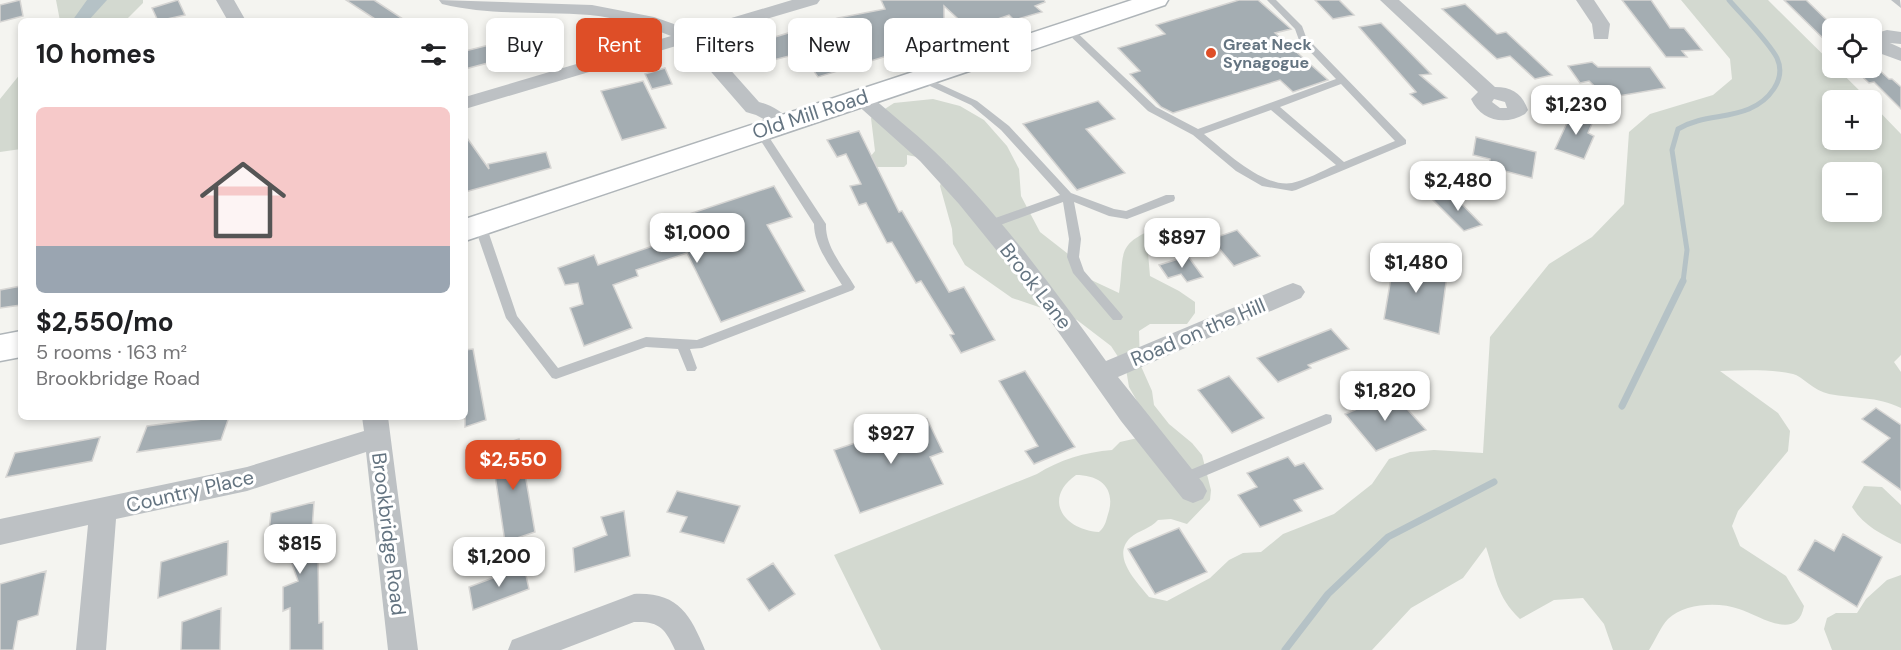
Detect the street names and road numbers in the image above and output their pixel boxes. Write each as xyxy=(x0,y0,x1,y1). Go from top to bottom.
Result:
street label: Old Mill Road xyxy=(749,83,871,145)
street label: Brook Lane xyxy=(994,238,1078,334)
street label: Road on the Hill xyxy=(1127,292,1269,372)
street label: Brookbridge Road xyxy=(366,451,412,617)
street label: Country Place xyxy=(123,464,257,518)

